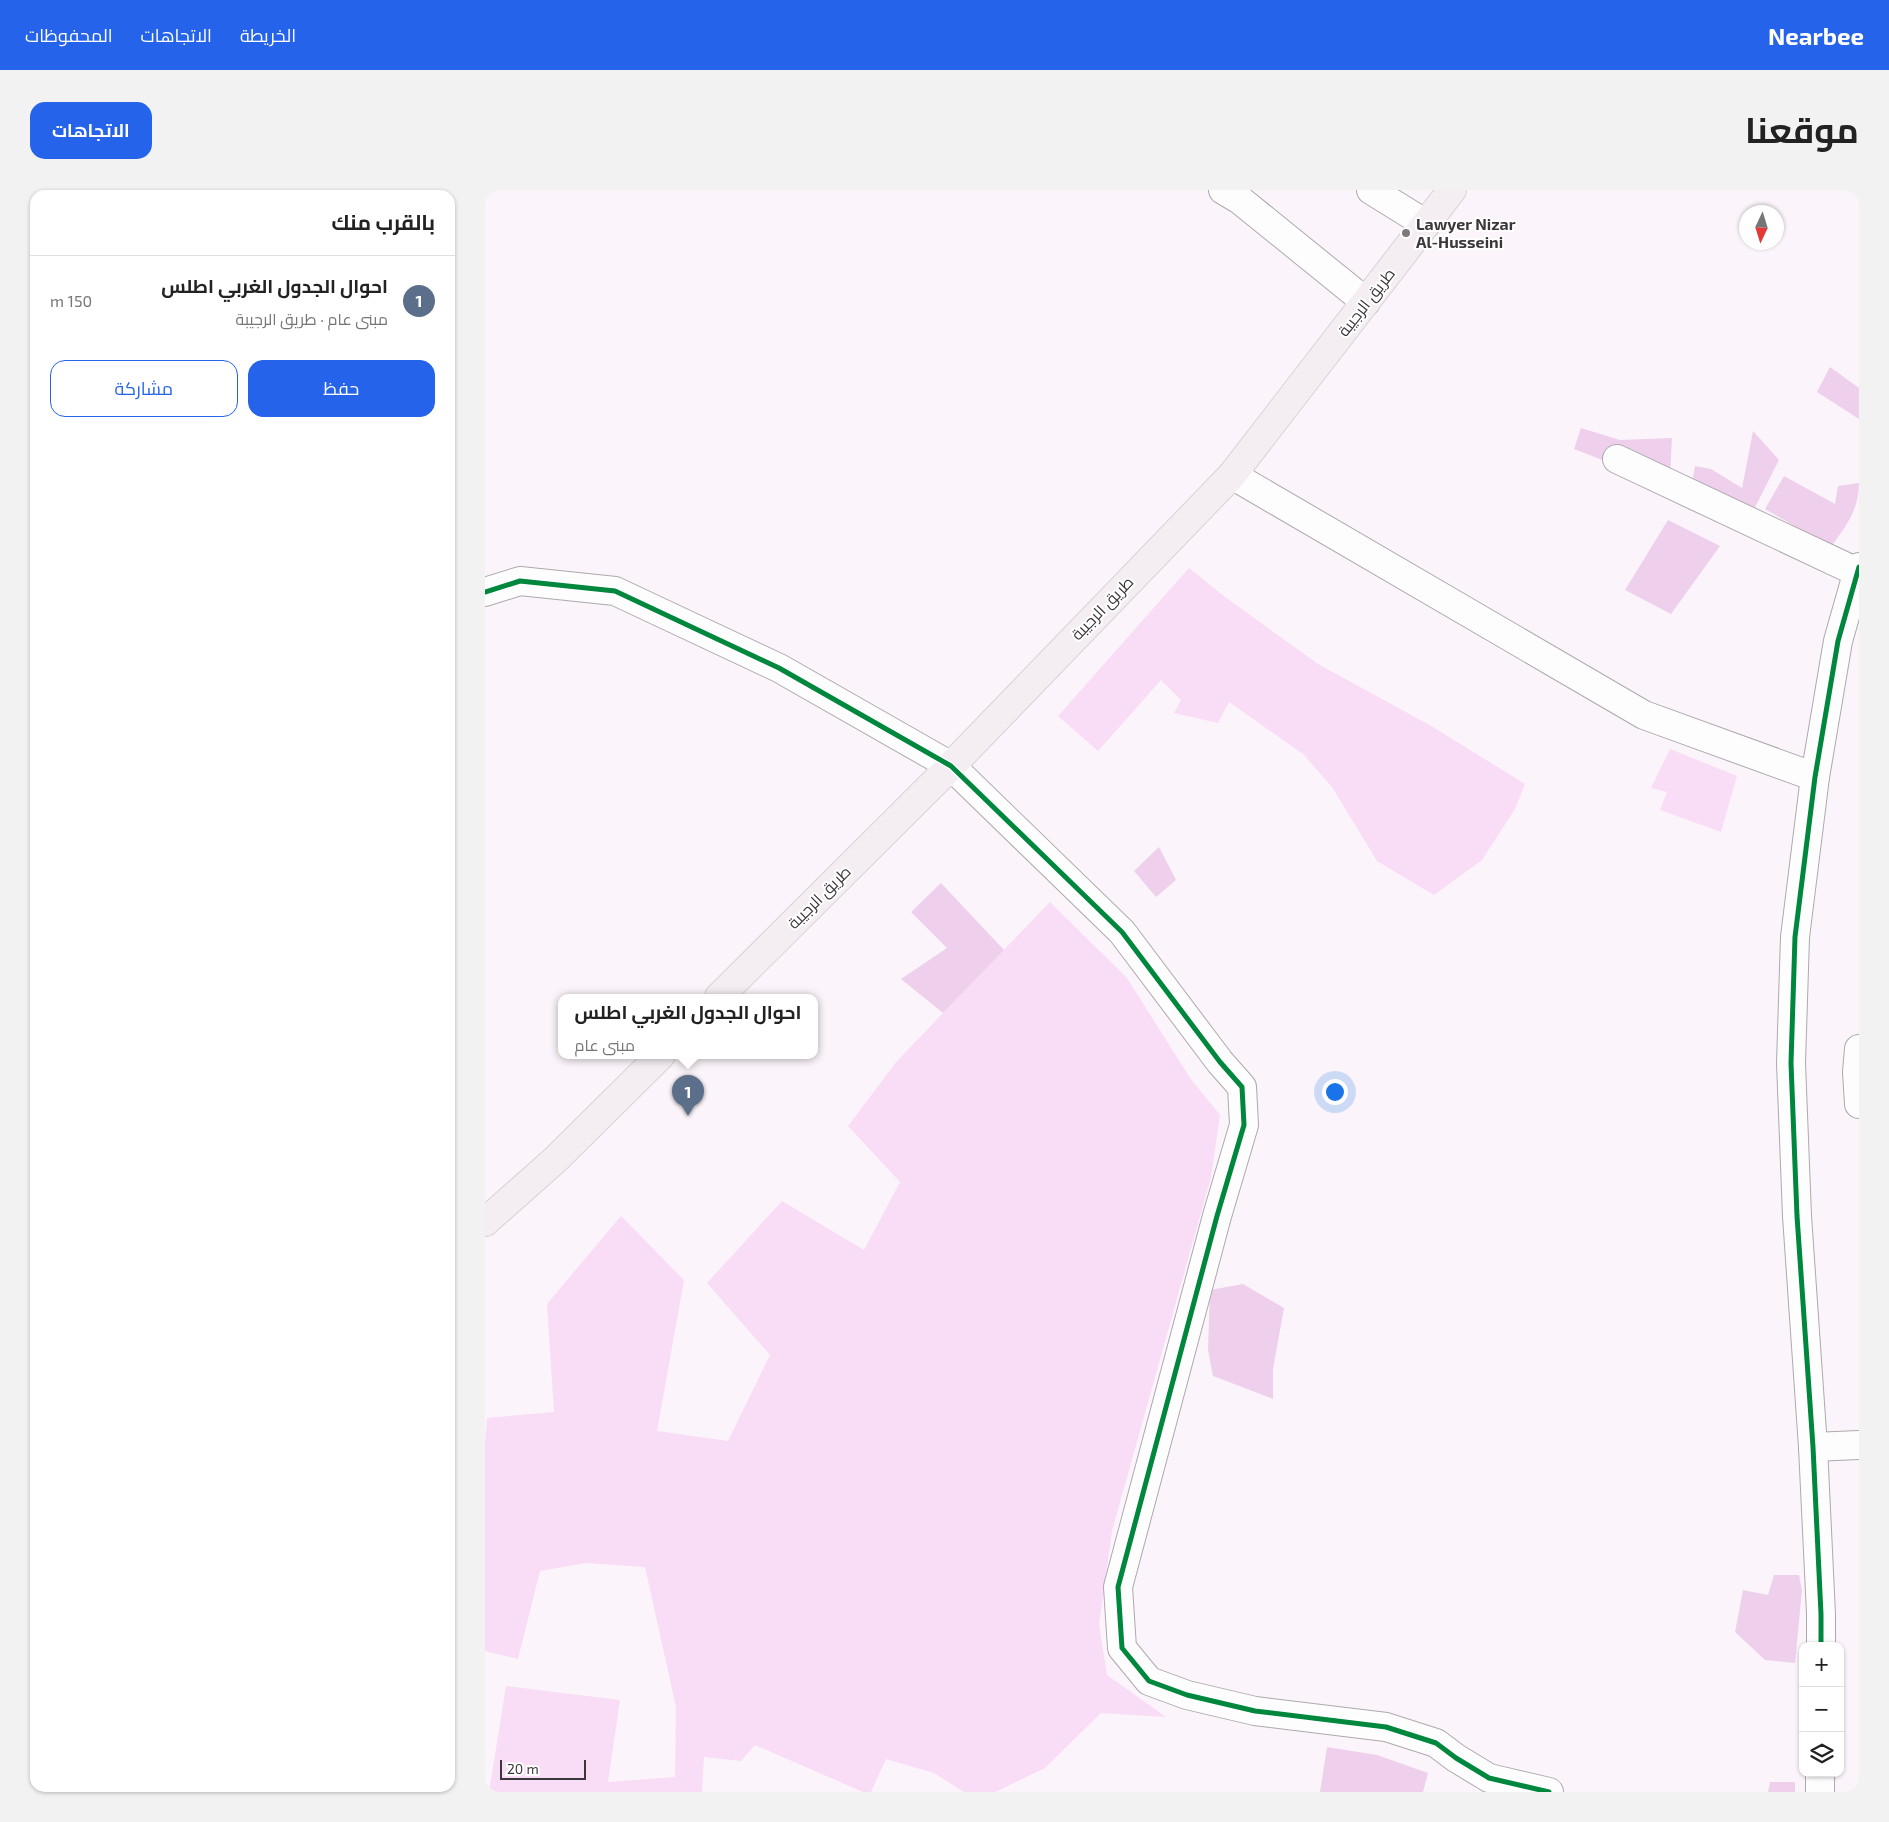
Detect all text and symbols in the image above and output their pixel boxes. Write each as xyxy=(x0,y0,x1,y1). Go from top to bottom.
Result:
text: Nearbee xyxy=(1768,21,1864,50)
text: المحفوظات xyxy=(25,24,113,46)
text: الاتجاهات xyxy=(141,24,212,46)
text: الخريطة xyxy=(240,24,296,46)
button: الاتجاهات xyxy=(30,102,152,159)
text: موقعنا xyxy=(1745,108,1859,150)
north arrow xyxy=(1739,205,1784,250)
text: بالقرب منك xyxy=(331,209,435,234)
place label: Lawyer Nizar Al-Husseini xyxy=(1416,214,1516,251)
marker: Lawyer Nizar Al-Husseini xyxy=(1400,227,1412,239)
street label: طريق الرجيبة xyxy=(1333,264,1400,341)
text: احوال الجدول الغربي اطلس xyxy=(161,274,388,297)
text: 150 m xyxy=(50,291,92,310)
text: 1 xyxy=(416,291,422,310)
text: مبنى عام · طريق الرجيبة xyxy=(235,309,388,328)
button: مشاركة xyxy=(50,360,238,417)
button: حفظ xyxy=(248,360,435,417)
street label: طريق الرجيبة xyxy=(1067,572,1138,645)
street label: طريق الرجيبة xyxy=(783,861,855,933)
popup xyxy=(558,994,818,1059)
text: احوال الجدول الغربي اطلس xyxy=(575,1000,801,1023)
text: مبنى عام xyxy=(575,1035,635,1054)
pin: 1 xyxy=(672,1075,704,1116)
your location xyxy=(1322,1079,1348,1105)
map controls xyxy=(1799,1642,1844,1777)
button: + xyxy=(1799,1642,1844,1687)
button: − xyxy=(1799,1687,1844,1732)
button: layers xyxy=(1799,1732,1844,1777)
scale bar xyxy=(500,1757,586,1780)
text: 20 m xyxy=(507,1760,539,1777)

